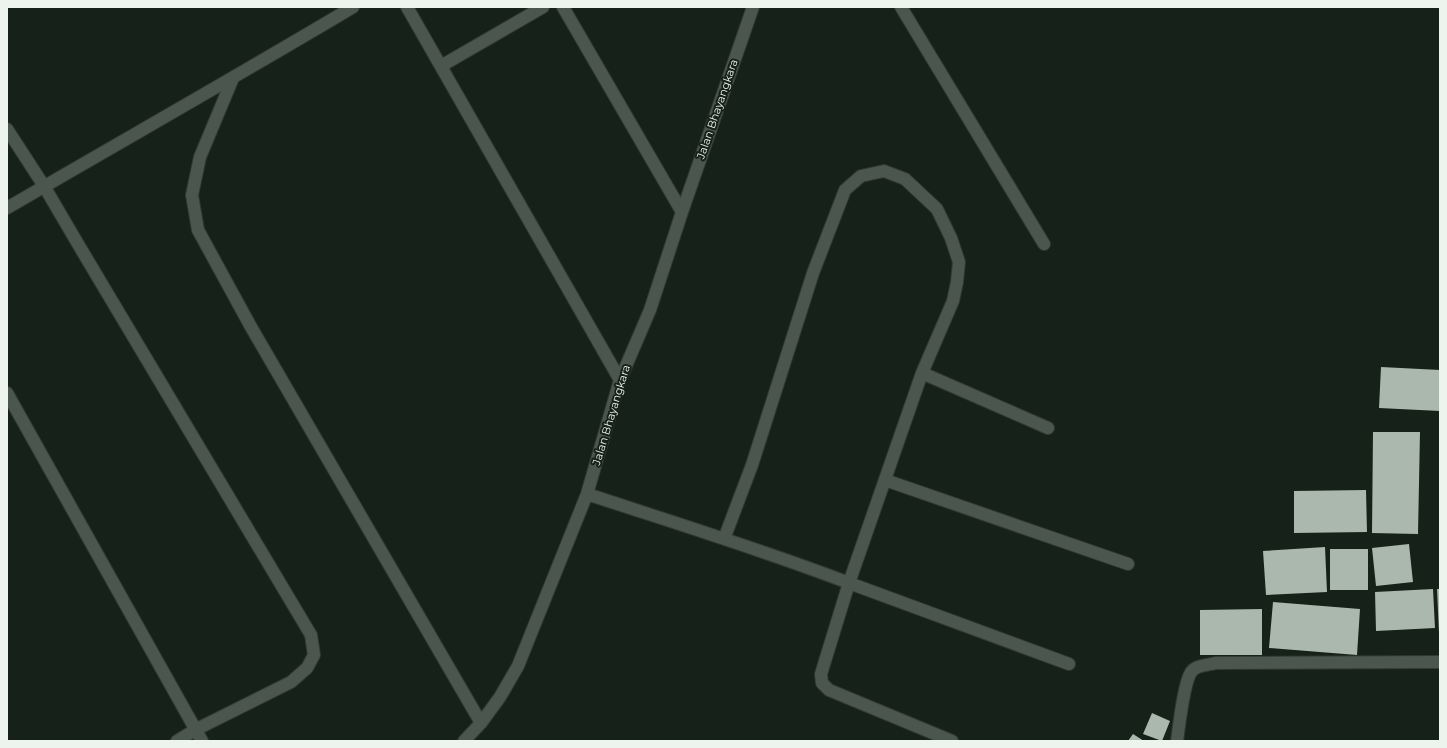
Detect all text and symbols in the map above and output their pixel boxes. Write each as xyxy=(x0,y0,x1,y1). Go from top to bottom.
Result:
street label: Jalan Bhayangkara xyxy=(693,57,741,162)
street label: Jalan Bhayangkara xyxy=(589,363,633,468)

